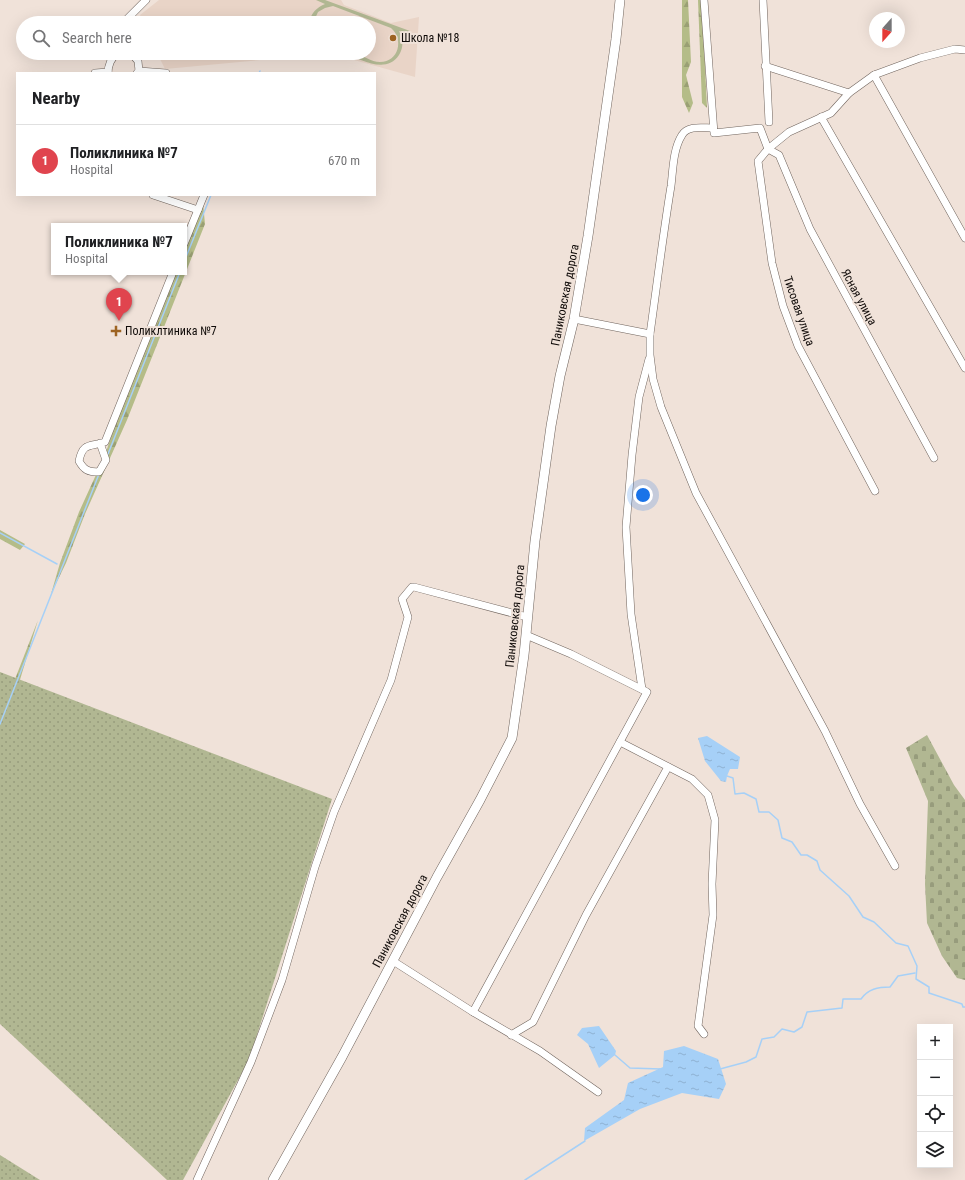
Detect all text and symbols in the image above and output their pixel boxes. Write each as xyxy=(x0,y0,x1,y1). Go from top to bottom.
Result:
north arrow xyxy=(869,12,905,48)
search box xyxy=(16,16,376,60)
icon: search xyxy=(30,27,52,49)
text: Search here xyxy=(62,29,132,47)
place label: Школа №18 xyxy=(401,31,460,45)
marker: Школа №18 xyxy=(388,33,398,43)
text: Nearby xyxy=(32,88,80,108)
text: Поликлиника №7 xyxy=(70,144,178,162)
text: 1 xyxy=(42,153,48,168)
text: 670 m xyxy=(328,153,360,168)
text: Hospital xyxy=(70,162,113,177)
popup xyxy=(51,223,187,275)
text: Поликлиника №7 xyxy=(65,233,173,251)
street label: Паниковская дорога xyxy=(548,243,582,347)
text: Hospital xyxy=(65,251,108,266)
street label: Ясная улица xyxy=(838,266,880,328)
street label: Тисовая улица xyxy=(781,274,818,348)
pin: 1 xyxy=(106,288,132,321)
place label: Поликлтиника №7 xyxy=(125,324,217,338)
marker: Поликлтиника №7 xyxy=(110,325,122,337)
your location xyxy=(633,485,653,505)
street label: Паниковская дорога xyxy=(503,564,527,668)
street label: Паниковская дорога xyxy=(370,872,431,970)
map controls xyxy=(917,1024,953,1168)
button: + xyxy=(917,1024,953,1060)
button: − xyxy=(917,1060,953,1096)
button: locate xyxy=(917,1096,953,1132)
button: layers xyxy=(917,1132,953,1168)

